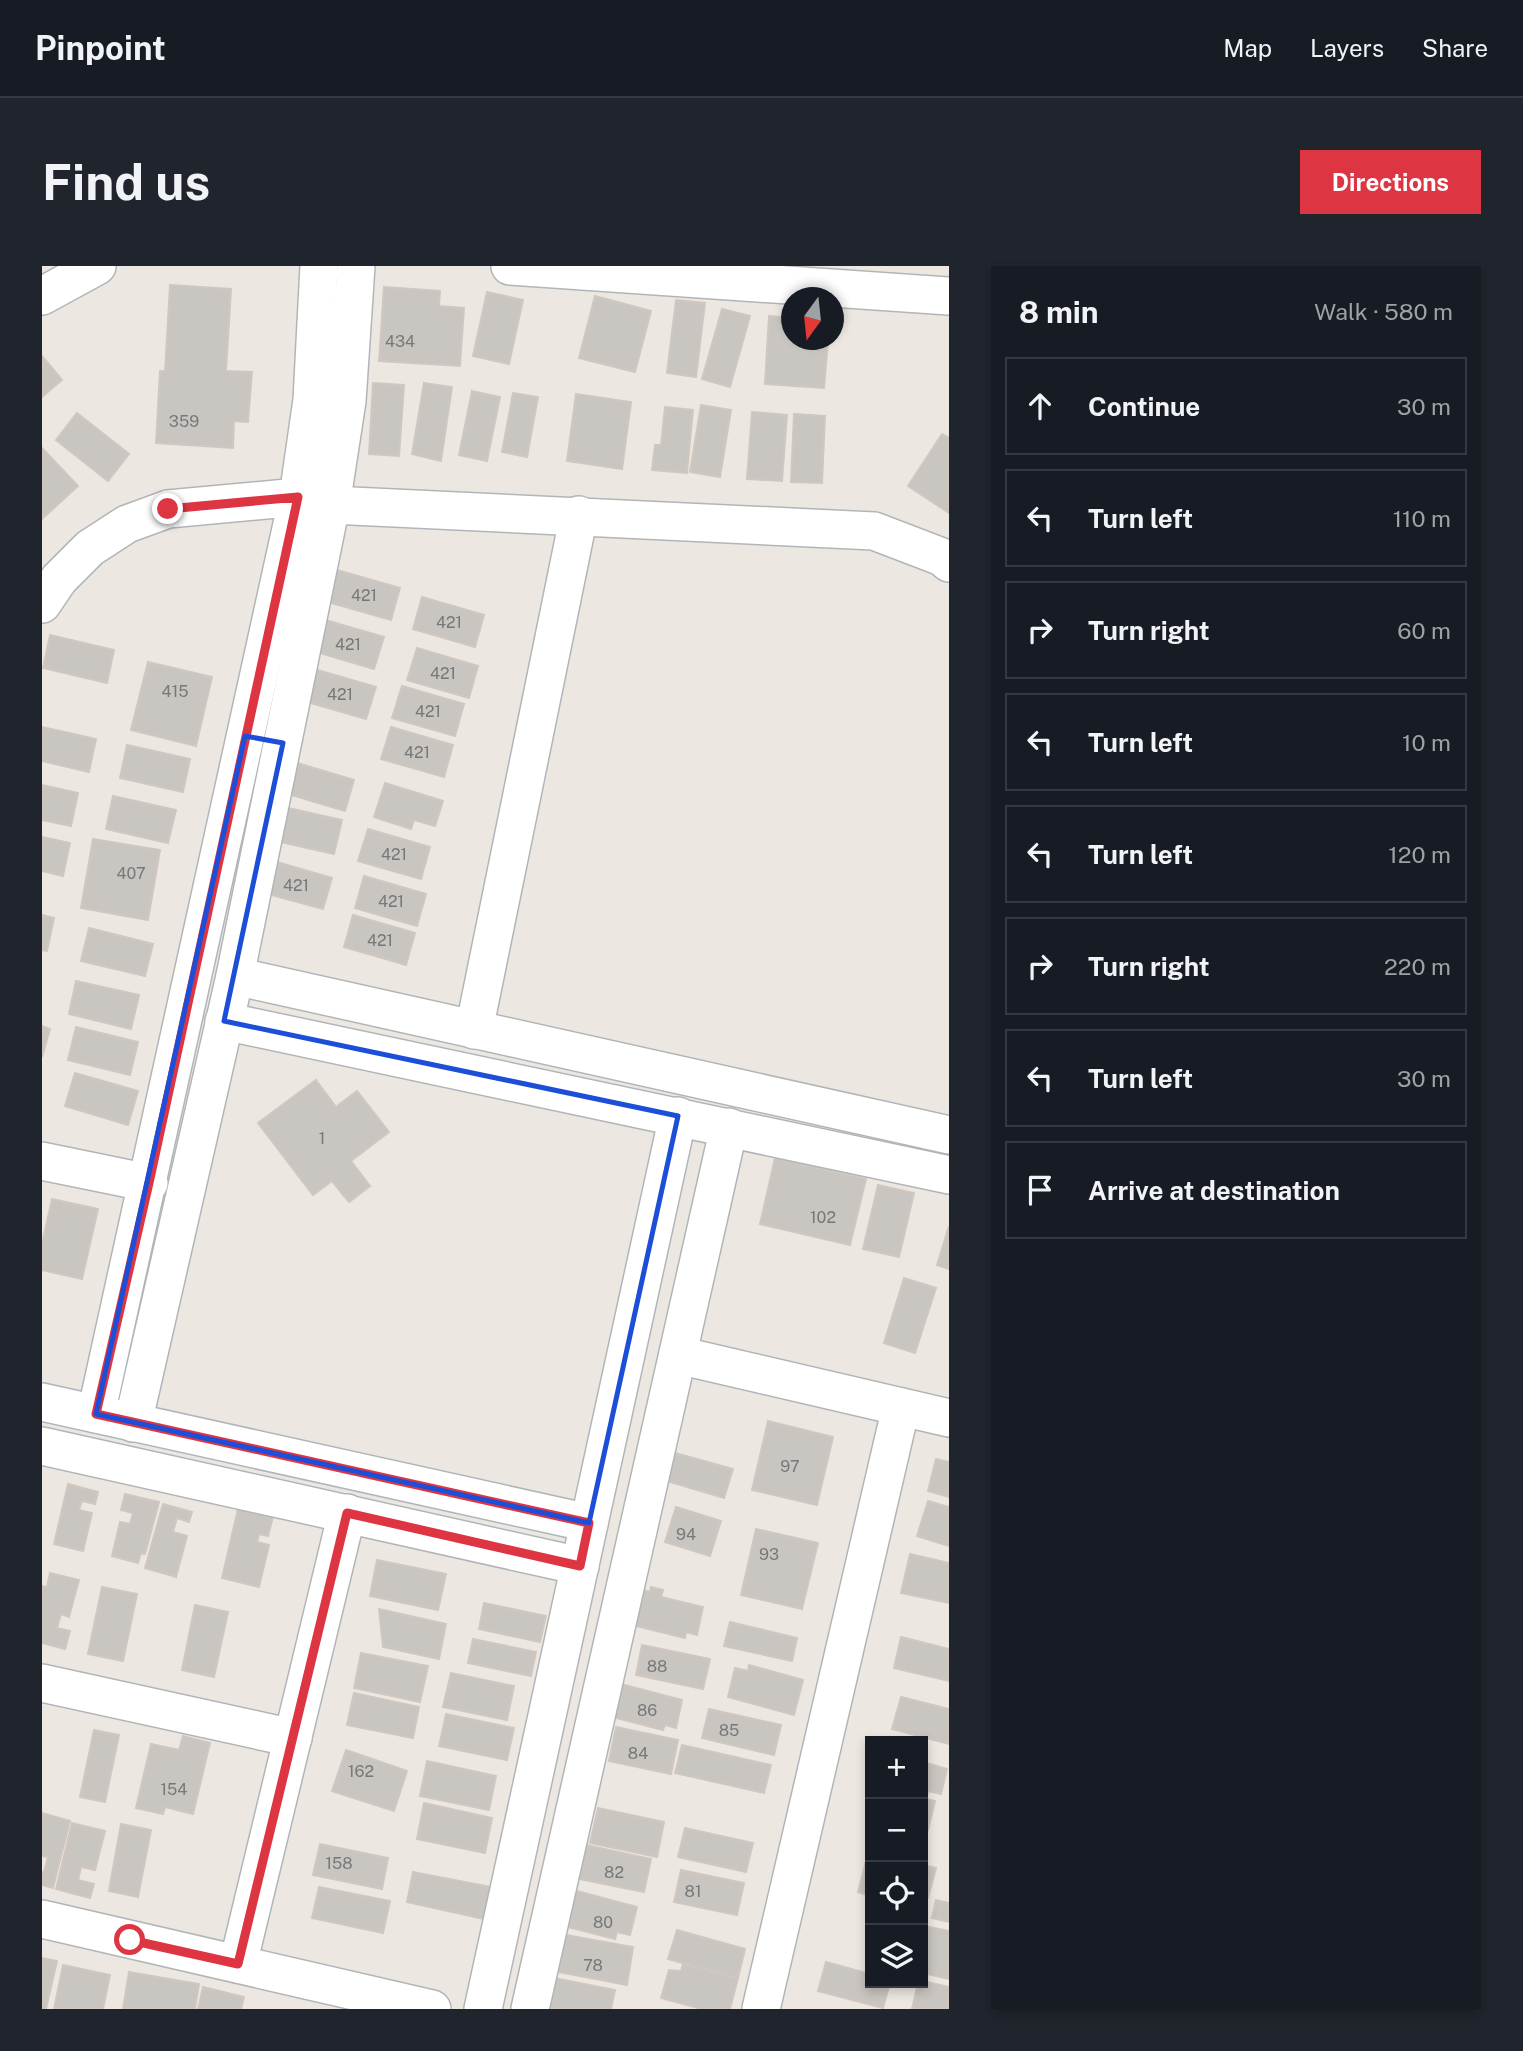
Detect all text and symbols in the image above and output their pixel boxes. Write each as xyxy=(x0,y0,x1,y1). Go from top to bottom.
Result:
text: Pinpoint xyxy=(35,29,166,67)
text: Map xyxy=(1223,34,1272,62)
text: Layers xyxy=(1310,34,1384,62)
text: Share xyxy=(1422,34,1488,62)
button: Directions xyxy=(1300,150,1481,214)
text: Find us xyxy=(42,153,210,211)
north arrow xyxy=(781,287,844,350)
text: 8 min xyxy=(1019,294,1099,330)
text: Walk · 580 m xyxy=(1314,298,1453,325)
house number: 434 xyxy=(385,332,415,351)
icon: ahead xyxy=(1021,387,1059,425)
text: Continue xyxy=(1088,391,1200,422)
text: 30 m xyxy=(1397,393,1451,420)
house number: 359 xyxy=(169,412,199,431)
route end xyxy=(152,493,183,524)
icon: left xyxy=(1021,499,1059,537)
text: Turn left xyxy=(1088,503,1193,534)
text: 110 m xyxy=(1393,505,1451,532)
house number: 421 xyxy=(351,586,377,605)
icon: right xyxy=(1021,611,1059,649)
house number: 421 xyxy=(436,613,462,632)
text: Turn right xyxy=(1088,615,1210,646)
text: 60 m xyxy=(1397,617,1451,644)
house number: 421 xyxy=(335,635,361,654)
house number: 421 xyxy=(430,664,456,683)
house number: 415 xyxy=(162,682,188,701)
house number: 421 xyxy=(327,685,353,704)
house number: 421 xyxy=(415,702,441,721)
icon: left xyxy=(1021,723,1059,761)
text: Turn left xyxy=(1088,727,1193,758)
text: 10 m xyxy=(1402,729,1451,756)
house number: 421 xyxy=(404,743,430,762)
icon: left xyxy=(1021,835,1059,873)
text: Turn left xyxy=(1088,839,1193,870)
text: 120 m xyxy=(1388,841,1451,868)
house number: 421 xyxy=(381,845,407,864)
house number: 407 xyxy=(116,864,146,883)
house number: 421 xyxy=(283,876,309,895)
house number: 421 xyxy=(378,892,404,911)
house number: 421 xyxy=(367,931,393,950)
icon: right xyxy=(1021,947,1059,985)
text: Turn right xyxy=(1088,951,1210,982)
text: 220 m xyxy=(1384,953,1451,980)
icon: left xyxy=(1021,1059,1059,1097)
text: Turn left xyxy=(1088,1063,1193,1094)
text: 30 m xyxy=(1397,1065,1451,1092)
house number: 1 xyxy=(319,1129,325,1148)
icon: arrive xyxy=(1021,1171,1059,1209)
text: Arrive at destination xyxy=(1088,1175,1340,1206)
house number: 102 xyxy=(810,1208,836,1227)
house number: 97 xyxy=(780,1457,800,1476)
house number: 94 xyxy=(676,1525,696,1544)
house number: 93 xyxy=(759,1545,779,1564)
house number: 88 xyxy=(647,1657,667,1676)
house number: 86 xyxy=(637,1701,657,1720)
house number: 85 xyxy=(719,1721,739,1740)
map controls xyxy=(865,1736,928,1988)
button: + xyxy=(865,1736,928,1799)
house number: 84 xyxy=(628,1744,648,1763)
house number: 162 xyxy=(348,1762,374,1781)
house number: 154 xyxy=(161,1780,187,1799)
button: − xyxy=(865,1799,928,1862)
house number: 158 xyxy=(325,1854,353,1873)
button: locate xyxy=(865,1862,928,1925)
house number: 82 xyxy=(604,1863,624,1882)
house number: 81 xyxy=(685,1882,701,1901)
house number: 80 xyxy=(593,1913,613,1932)
route start xyxy=(114,1924,145,1955)
button: layers xyxy=(865,1925,928,1988)
house number: 78 xyxy=(583,1956,603,1975)

